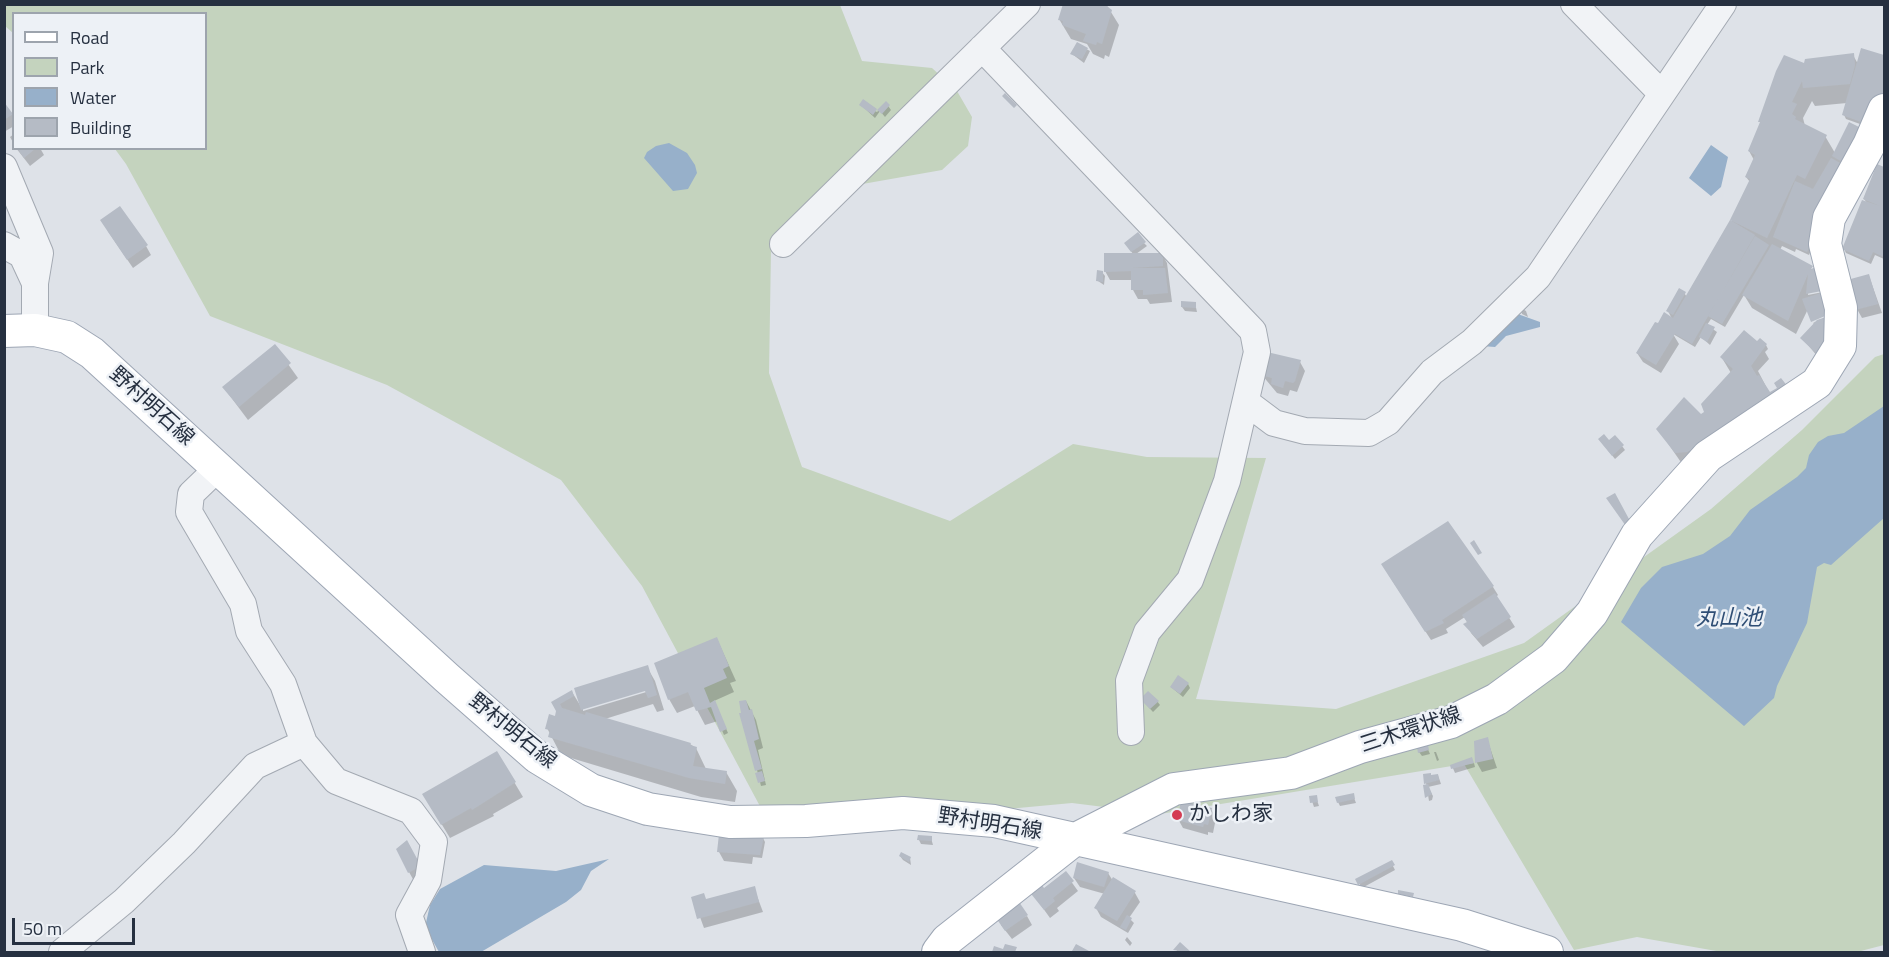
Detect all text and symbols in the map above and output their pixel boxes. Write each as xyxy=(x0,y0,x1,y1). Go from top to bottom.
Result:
legend xyxy=(12,12,207,150)
text: Road xyxy=(70,24,109,51)
text: Park xyxy=(70,54,104,81)
text: Water xyxy=(70,84,116,111)
text: Building xyxy=(70,114,131,141)
street label: 野村明石線 xyxy=(104,363,198,451)
water label: 丸山池 xyxy=(1696,607,1762,633)
street label: 野村明石線 xyxy=(463,689,561,775)
street label: 三木環状線 xyxy=(1357,703,1465,759)
place label: かしわ家 xyxy=(1189,802,1273,828)
street label: 野村明石線 xyxy=(936,804,1044,846)
marker: かしわ家 xyxy=(1170,808,1184,822)
scale bar xyxy=(15,906,138,944)
text: 50 m xyxy=(23,915,62,942)

